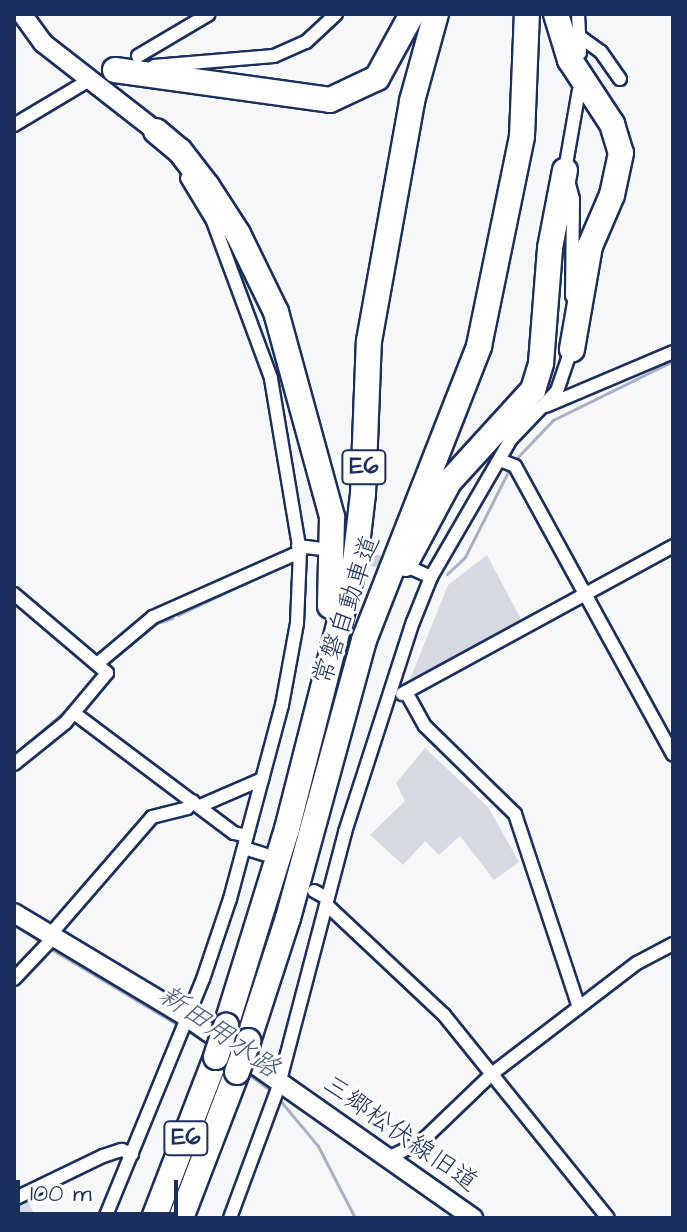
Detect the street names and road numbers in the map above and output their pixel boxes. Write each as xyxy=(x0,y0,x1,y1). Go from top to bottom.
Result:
road number: E6 xyxy=(340,447,388,487)
street label: 常磐自動車道 xyxy=(307,531,387,689)
street label: 三郷松伏線旧道 xyxy=(317,1069,483,1199)
road number: E6 xyxy=(162,1118,210,1158)

